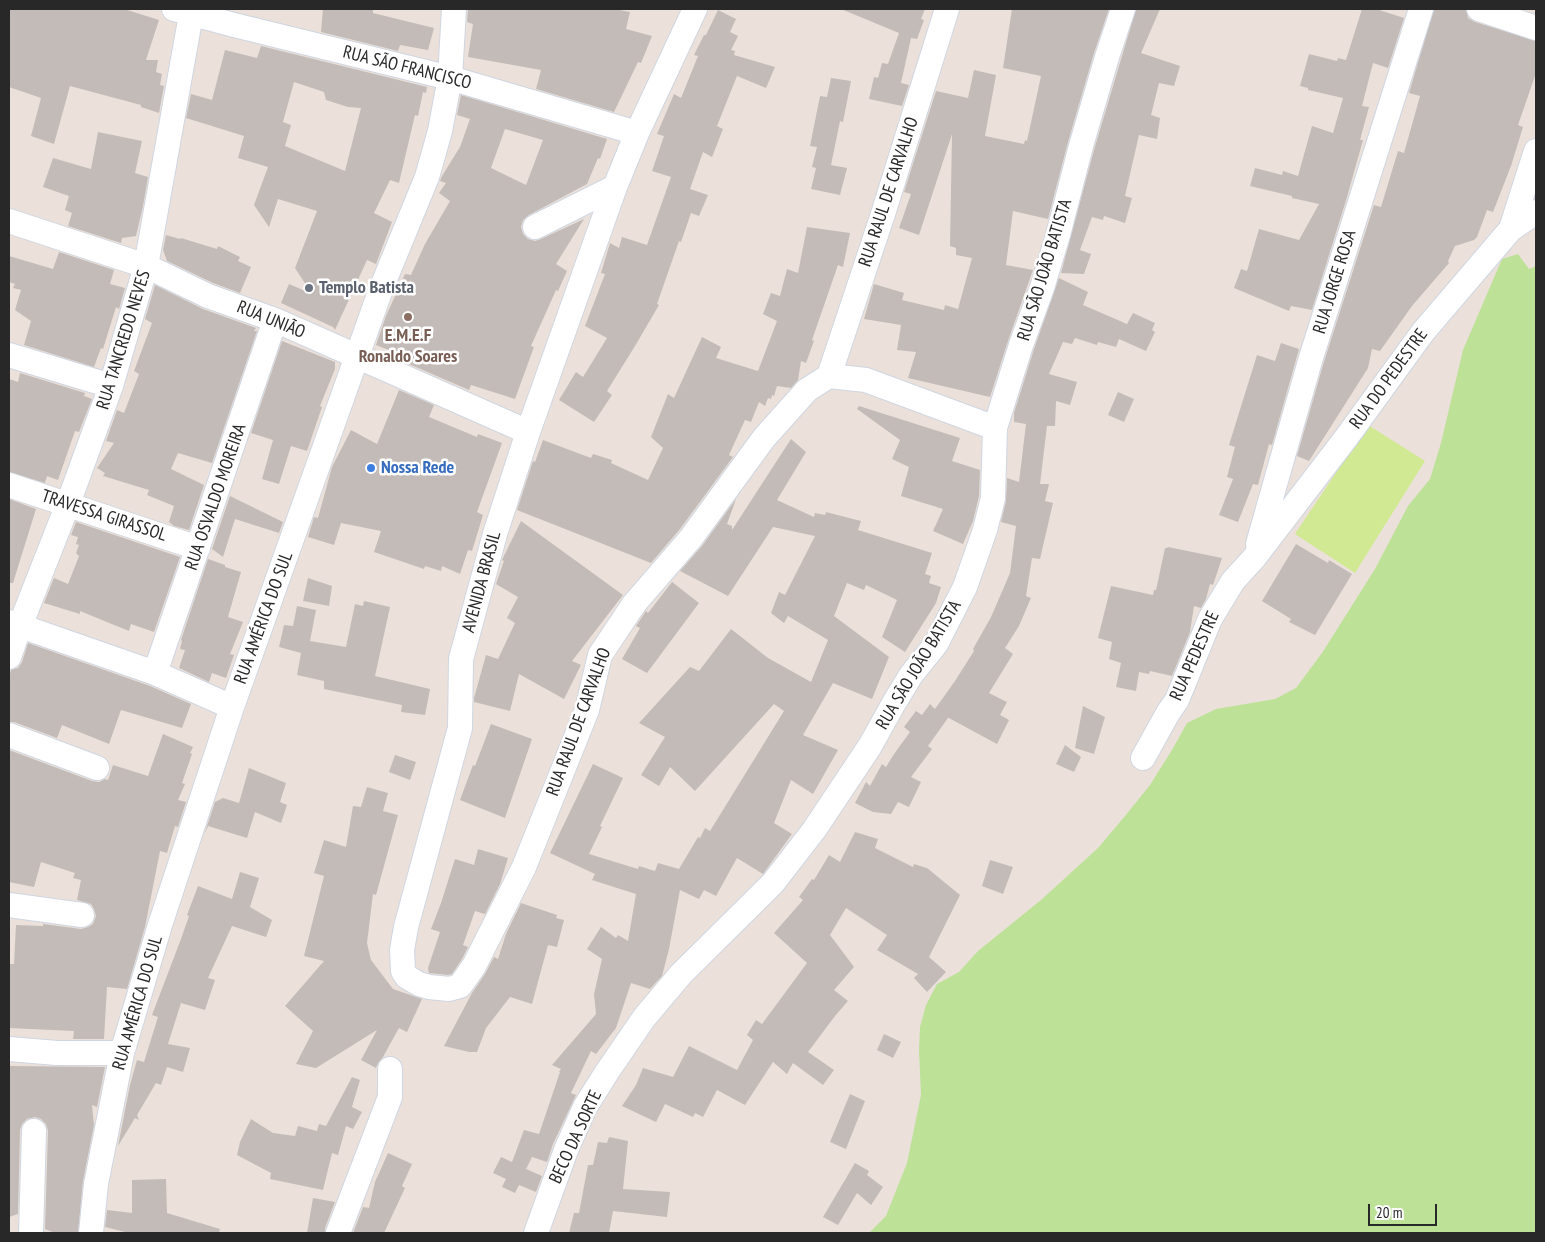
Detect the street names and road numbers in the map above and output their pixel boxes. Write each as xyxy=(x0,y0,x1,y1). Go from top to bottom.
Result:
street label: RUA SÃO FRANCISCO xyxy=(341,42,473,94)
street label: RUA RAUL DE CARVALHO xyxy=(855,114,923,270)
street label: RUA SÃO JOÃO BATISTA xyxy=(1013,197,1077,343)
street label: RUA JORGE ROSA xyxy=(1309,228,1361,336)
street label: RUA TANCREDO NEVES xyxy=(93,268,155,412)
street label: RUA UNIÃO xyxy=(234,297,308,343)
street label: RUA DO PEDESTRE xyxy=(1345,325,1433,433)
street label: RUA OSVALDO MOREIRA xyxy=(181,421,251,573)
street label: TRAVESSA GIRASSOL xyxy=(39,486,169,546)
street label: AVENIDA BRASIL xyxy=(458,529,506,635)
street label: RUA AMÉRICA DO SUL xyxy=(230,549,298,687)
street label: RUA SÃO JOÃO BATISTA xyxy=(872,596,966,734)
street label: RUA PEDESTRE xyxy=(1166,608,1224,704)
street label: RUA RAUL DE CARVALHO xyxy=(542,645,616,799)
street label: RUA AMÉRICA DO SUL xyxy=(109,933,167,1073)
street label: BECO DA SORTE xyxy=(545,1087,607,1187)

